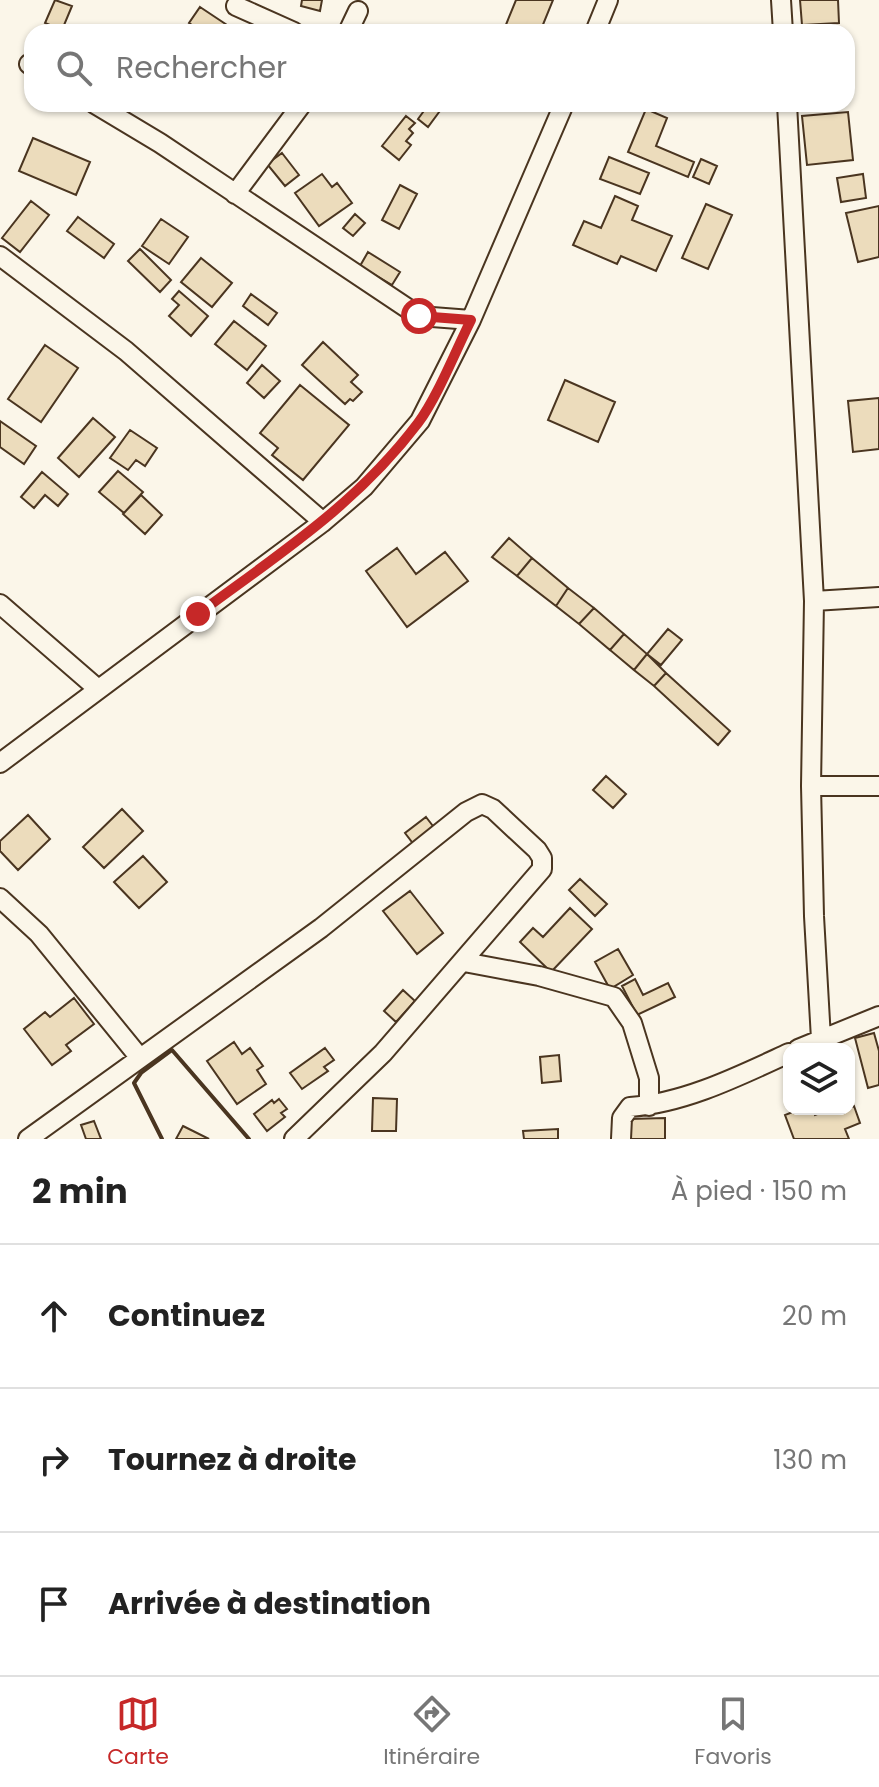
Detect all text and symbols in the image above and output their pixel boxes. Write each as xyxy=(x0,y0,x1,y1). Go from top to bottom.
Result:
search box xyxy=(24,24,855,112)
icon: search xyxy=(52,46,96,90)
text: Rechercher xyxy=(116,46,287,89)
route start xyxy=(401,298,437,334)
route end xyxy=(180,596,216,632)
map controls xyxy=(783,1043,855,1115)
button: layers xyxy=(783,1043,855,1115)
text: 2 min xyxy=(32,1167,128,1215)
text: À pied · 150 m xyxy=(671,1173,847,1209)
icon: ahead xyxy=(32,1294,76,1338)
text: Continuez xyxy=(108,1294,265,1337)
text: 20 m xyxy=(782,1298,847,1334)
icon: right xyxy=(32,1438,76,1482)
text: Tournez à droite xyxy=(108,1438,356,1481)
text: 130 m xyxy=(773,1442,847,1478)
icon: arrive xyxy=(32,1582,76,1626)
text: Arrivée à destination xyxy=(108,1582,431,1625)
tab: Carte xyxy=(107,1692,169,1773)
tab: Itinéraire xyxy=(383,1692,480,1773)
tab: Favoris xyxy=(694,1692,772,1773)

